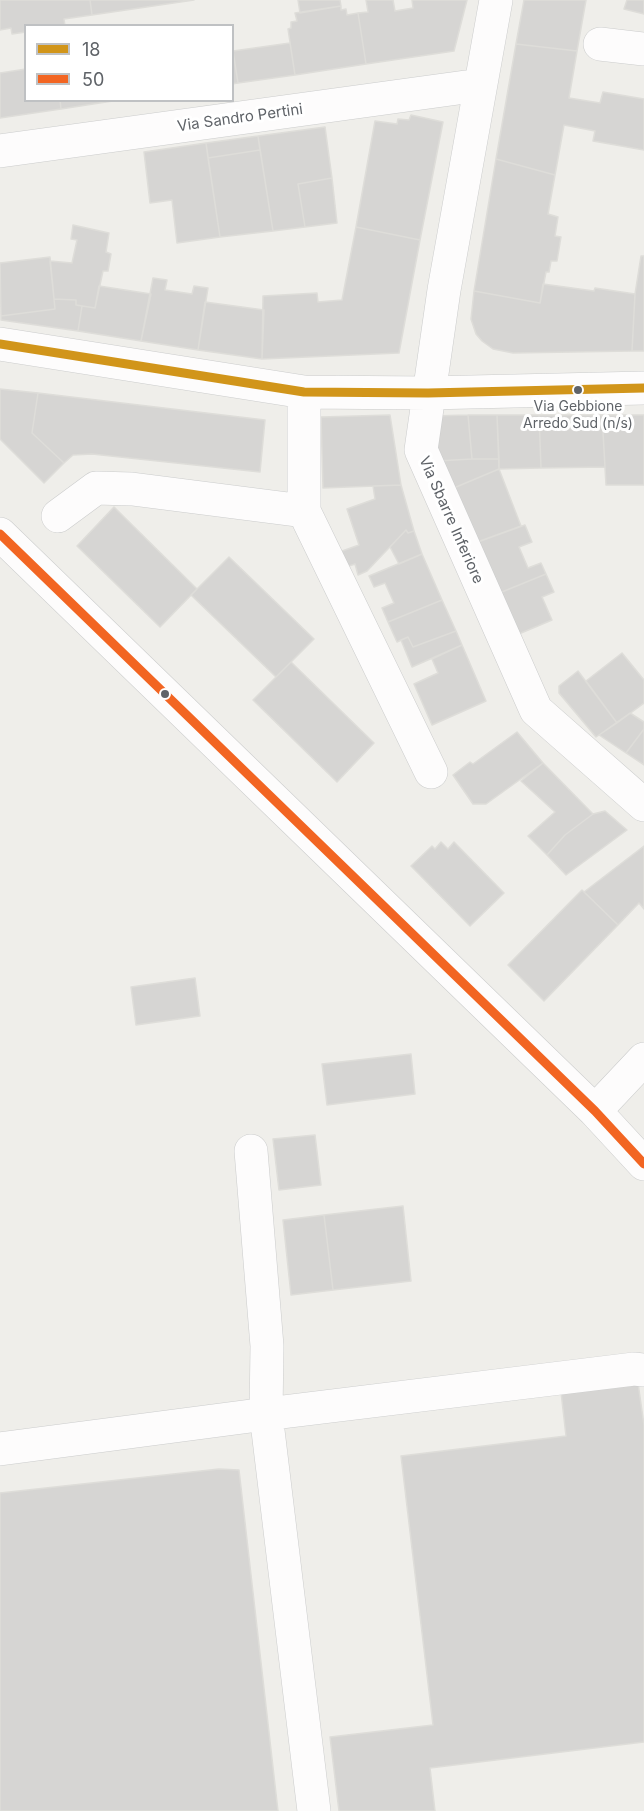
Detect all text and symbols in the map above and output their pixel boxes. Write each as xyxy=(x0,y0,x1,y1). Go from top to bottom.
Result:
legend xyxy=(24,24,234,102)
text: 18 xyxy=(82,39,100,60)
text: 50 xyxy=(82,69,104,90)
street label: Via Sandro Pertini xyxy=(176,100,304,136)
marker: Via Gebbione Arredo Sud (n/s) xyxy=(572,384,584,396)
place label: Via Gebbione Arredo Sud (n/s) xyxy=(523,399,633,431)
street label: Via Sbarre Inferiore xyxy=(415,453,487,587)
unlabelled marker xyxy=(159,688,171,700)

